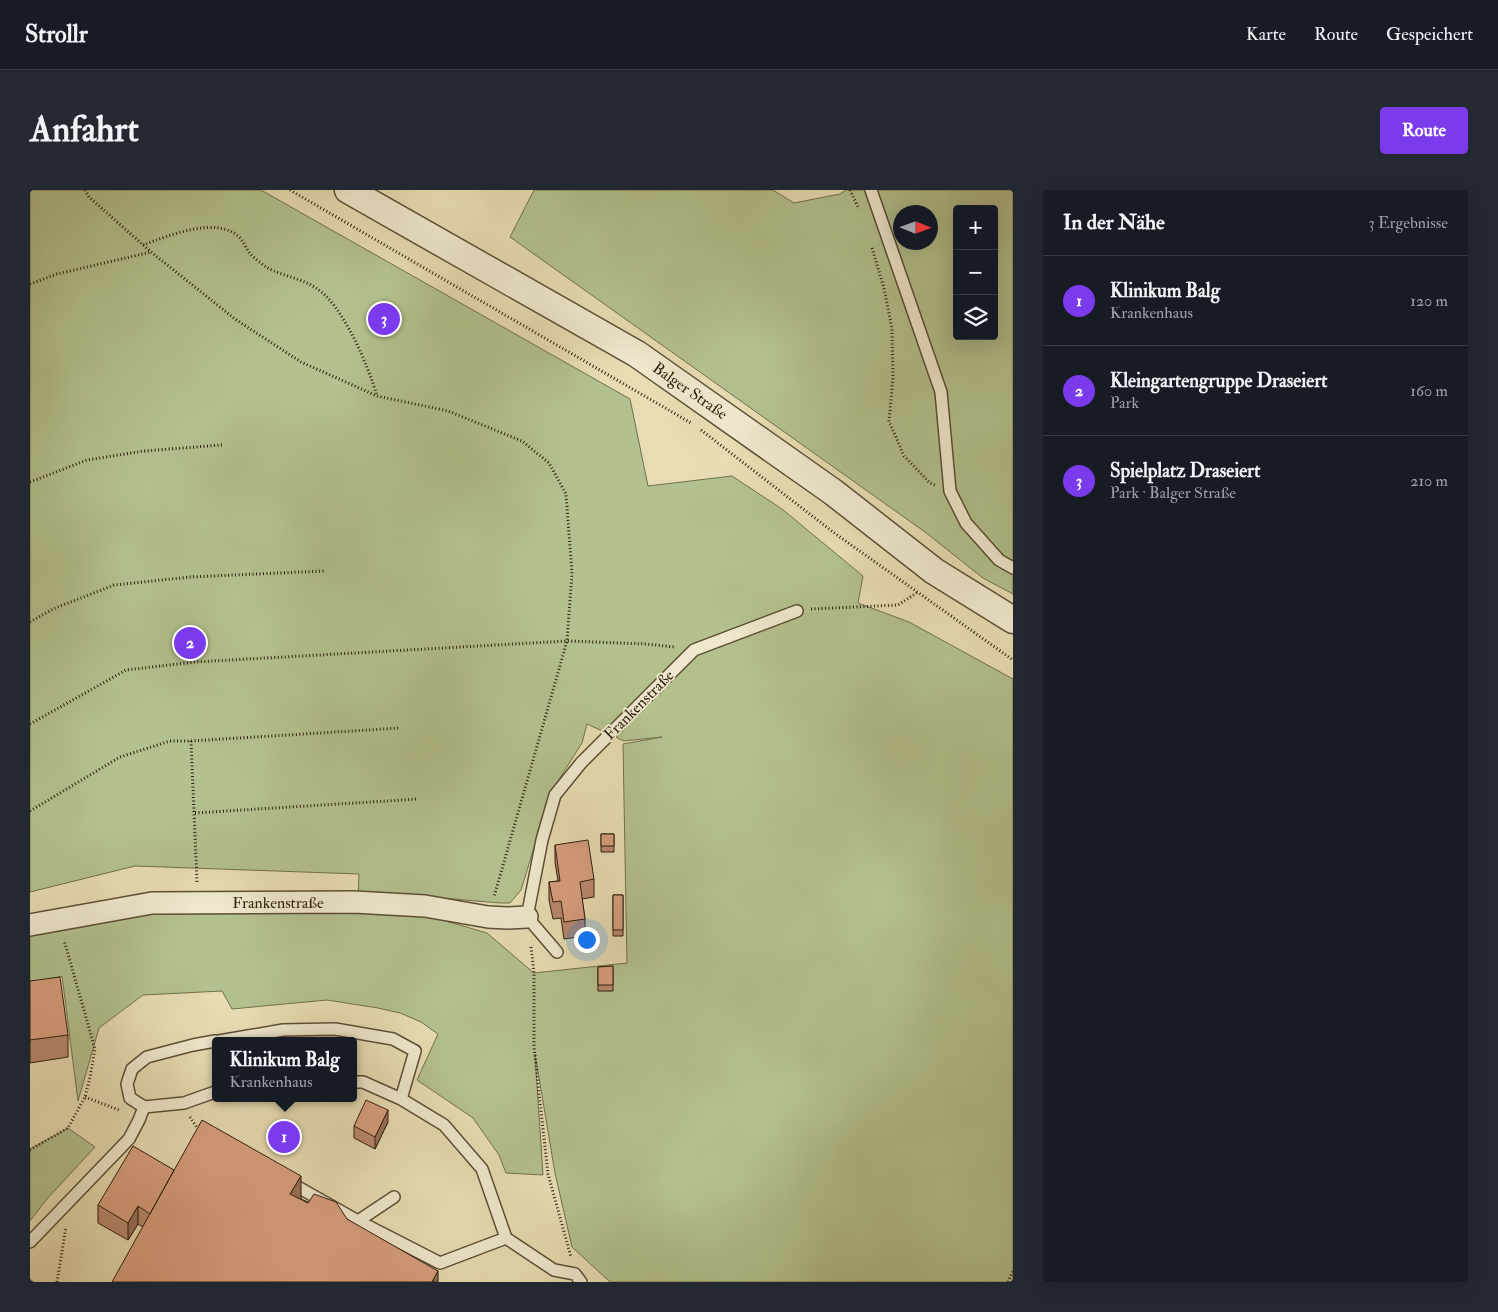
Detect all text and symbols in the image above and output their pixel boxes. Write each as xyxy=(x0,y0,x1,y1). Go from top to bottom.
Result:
text: Strollr xyxy=(25,19,88,50)
text: Karte xyxy=(1246,23,1286,46)
text: Route xyxy=(1314,23,1358,46)
text: Gespeichert xyxy=(1386,23,1473,46)
button: Route xyxy=(1380,107,1468,154)
text: Anfahrt xyxy=(30,108,139,152)
north arrow xyxy=(893,205,938,250)
map controls xyxy=(953,205,998,340)
button: + xyxy=(953,205,998,250)
text: In der Nähe xyxy=(1063,209,1165,236)
text: 3 Ergebnisse xyxy=(1368,213,1448,233)
button: − xyxy=(953,250,998,295)
text: Klinikum Balg xyxy=(1110,279,1220,303)
text: 1 xyxy=(1076,291,1082,311)
text: 120 m xyxy=(1410,291,1448,311)
button: layers xyxy=(953,295,998,340)
pin: 3 xyxy=(368,300,400,338)
text: Krankenhaus xyxy=(1110,303,1193,323)
street label: Balger Straße xyxy=(649,358,732,424)
text: Kleingartengruppe Draseiert xyxy=(1110,369,1327,393)
text: 2 xyxy=(1075,381,1083,401)
text: 160 m xyxy=(1410,381,1448,401)
text: Park xyxy=(1110,393,1139,413)
text: Spielplatz Draseiert xyxy=(1110,459,1260,483)
text: 3 xyxy=(1076,471,1082,491)
text: 210 m xyxy=(1410,471,1448,491)
text: Park · Balger Straße xyxy=(1110,483,1236,503)
pin: 2 xyxy=(174,624,206,662)
street label: Frankenstraße xyxy=(600,665,679,744)
street label: Frankenstraße xyxy=(232,893,324,913)
your location xyxy=(574,927,600,953)
popup xyxy=(212,1037,357,1102)
text: Klinikum Balg xyxy=(229,1048,340,1072)
text: Krankenhaus xyxy=(229,1072,313,1092)
pin: 1 xyxy=(268,1118,300,1156)

